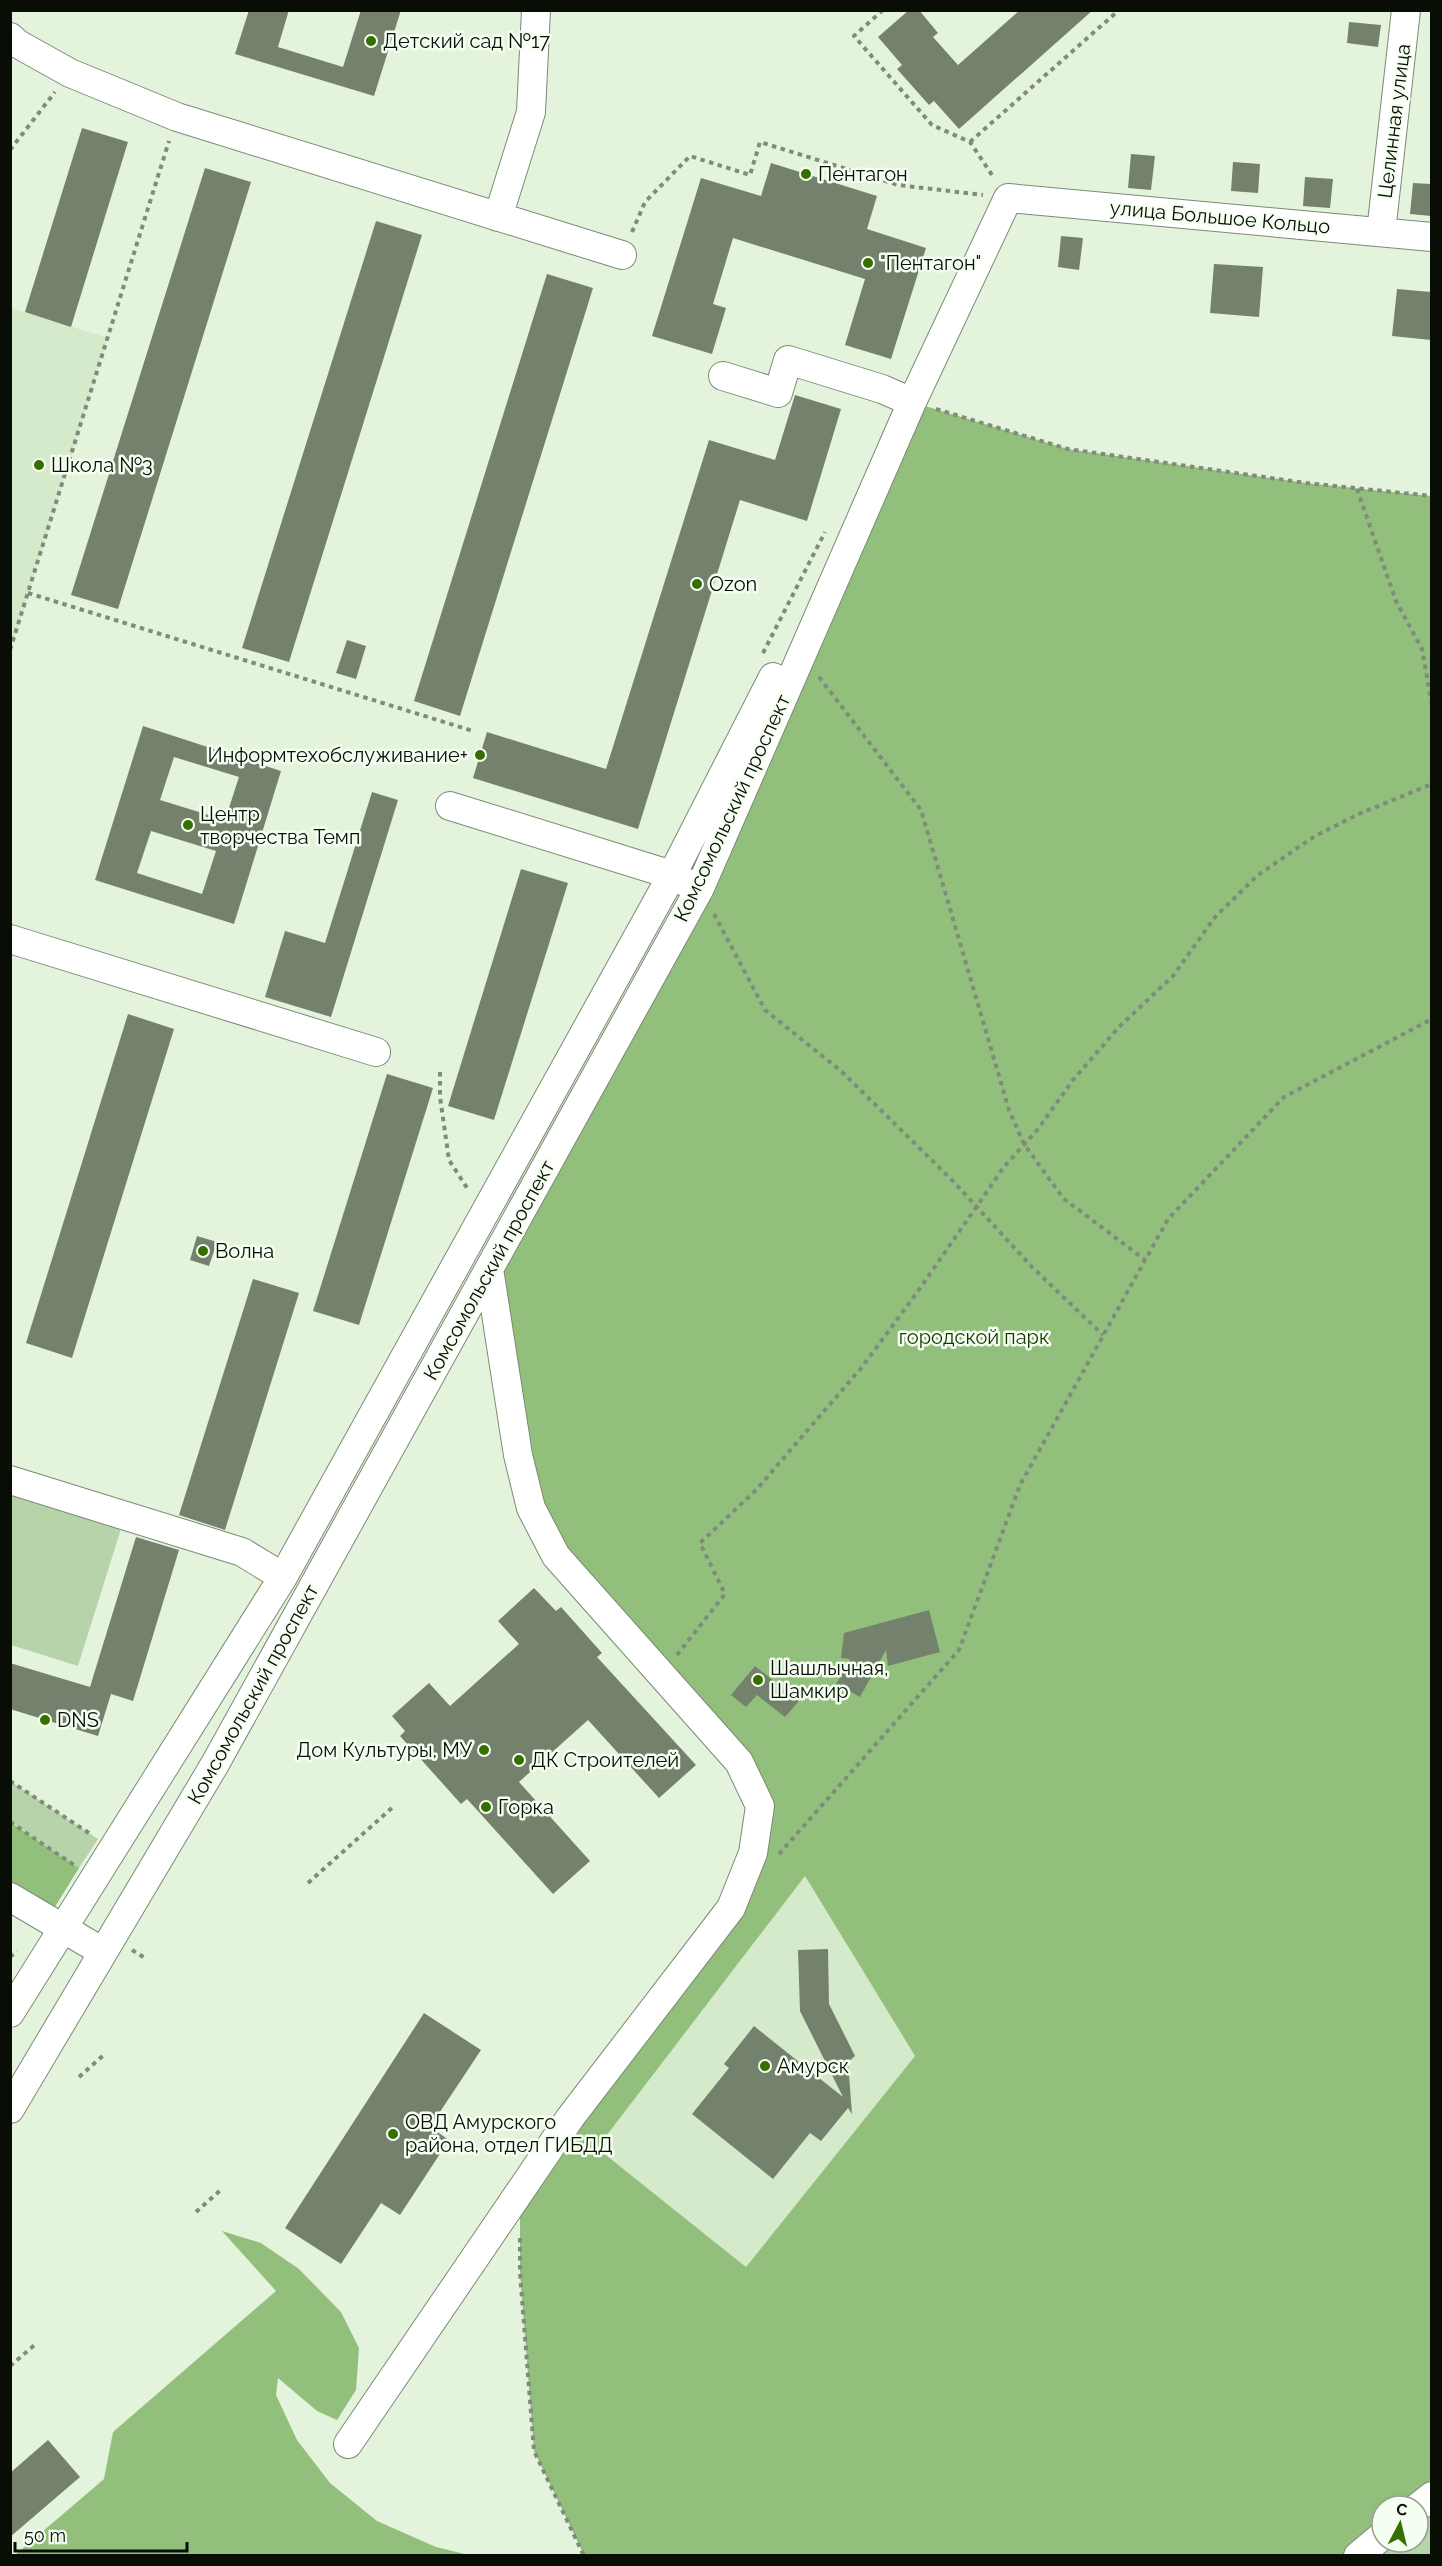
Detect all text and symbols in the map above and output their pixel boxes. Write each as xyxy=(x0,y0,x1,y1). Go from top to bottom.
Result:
place label: Детский сад №17 xyxy=(383,29,550,53)
marker: Детский сад №17 xyxy=(364,34,378,48)
street label: Целинная улица xyxy=(1373,42,1415,200)
place label: Пентагон xyxy=(818,162,908,186)
marker: Пентагон xyxy=(799,167,813,181)
street label: улица Большое Кольцо xyxy=(1109,195,1331,239)
place label: "Пентагон" xyxy=(880,251,981,275)
marker: "Пентагон" xyxy=(861,256,875,270)
place label: Школа №3 xyxy=(51,453,153,477)
marker: Школа №3 xyxy=(32,458,46,472)
place label: Ozon xyxy=(709,572,757,596)
marker: Ozon xyxy=(690,577,704,591)
street label: Комсомольский проспект xyxy=(669,690,795,925)
place label: Информтехобслуживание+ xyxy=(207,743,468,767)
marker: Информтехобслуживание+ xyxy=(473,748,487,762)
place label: Центр творчества Темп xyxy=(200,802,360,849)
marker: Центр творчества Темп xyxy=(181,818,195,832)
street label: Комсомольский проспект xyxy=(418,1155,560,1384)
place label: Волна xyxy=(215,1239,274,1263)
marker: Волна xyxy=(196,1244,210,1258)
park label: городской парк xyxy=(899,1325,1049,1349)
street label: Комсомольский проспект xyxy=(182,1579,324,1808)
place label: Шашлычная, Шамкир xyxy=(770,1656,889,1703)
marker: Шашлычная, Шамкир xyxy=(751,1673,765,1687)
place label: DNS xyxy=(57,1708,99,1732)
marker: DNS xyxy=(38,1713,52,1727)
place label: Дом Культуры, МУ xyxy=(296,1738,473,1762)
marker: Дом Культуры, МУ xyxy=(477,1743,491,1757)
place label: ДК Строителей xyxy=(531,1748,679,1772)
marker: ДК Строителей xyxy=(512,1753,526,1767)
place label: Горка xyxy=(498,1795,554,1819)
marker: Горка xyxy=(479,1800,493,1814)
place label: Амурск xyxy=(777,2054,849,2078)
marker: Амурск xyxy=(758,2059,772,2073)
place label: ОВД Амурского района, отдел ГИБДД xyxy=(405,2110,613,2157)
marker: ОВД Амурского района, отдел ГИБДД xyxy=(386,2127,400,2141)
north arrow xyxy=(1370,2494,1430,2554)
text: С xyxy=(1395,2500,1408,2520)
scale bar xyxy=(15,2515,188,2553)
text: 50 m xyxy=(24,2525,66,2546)

